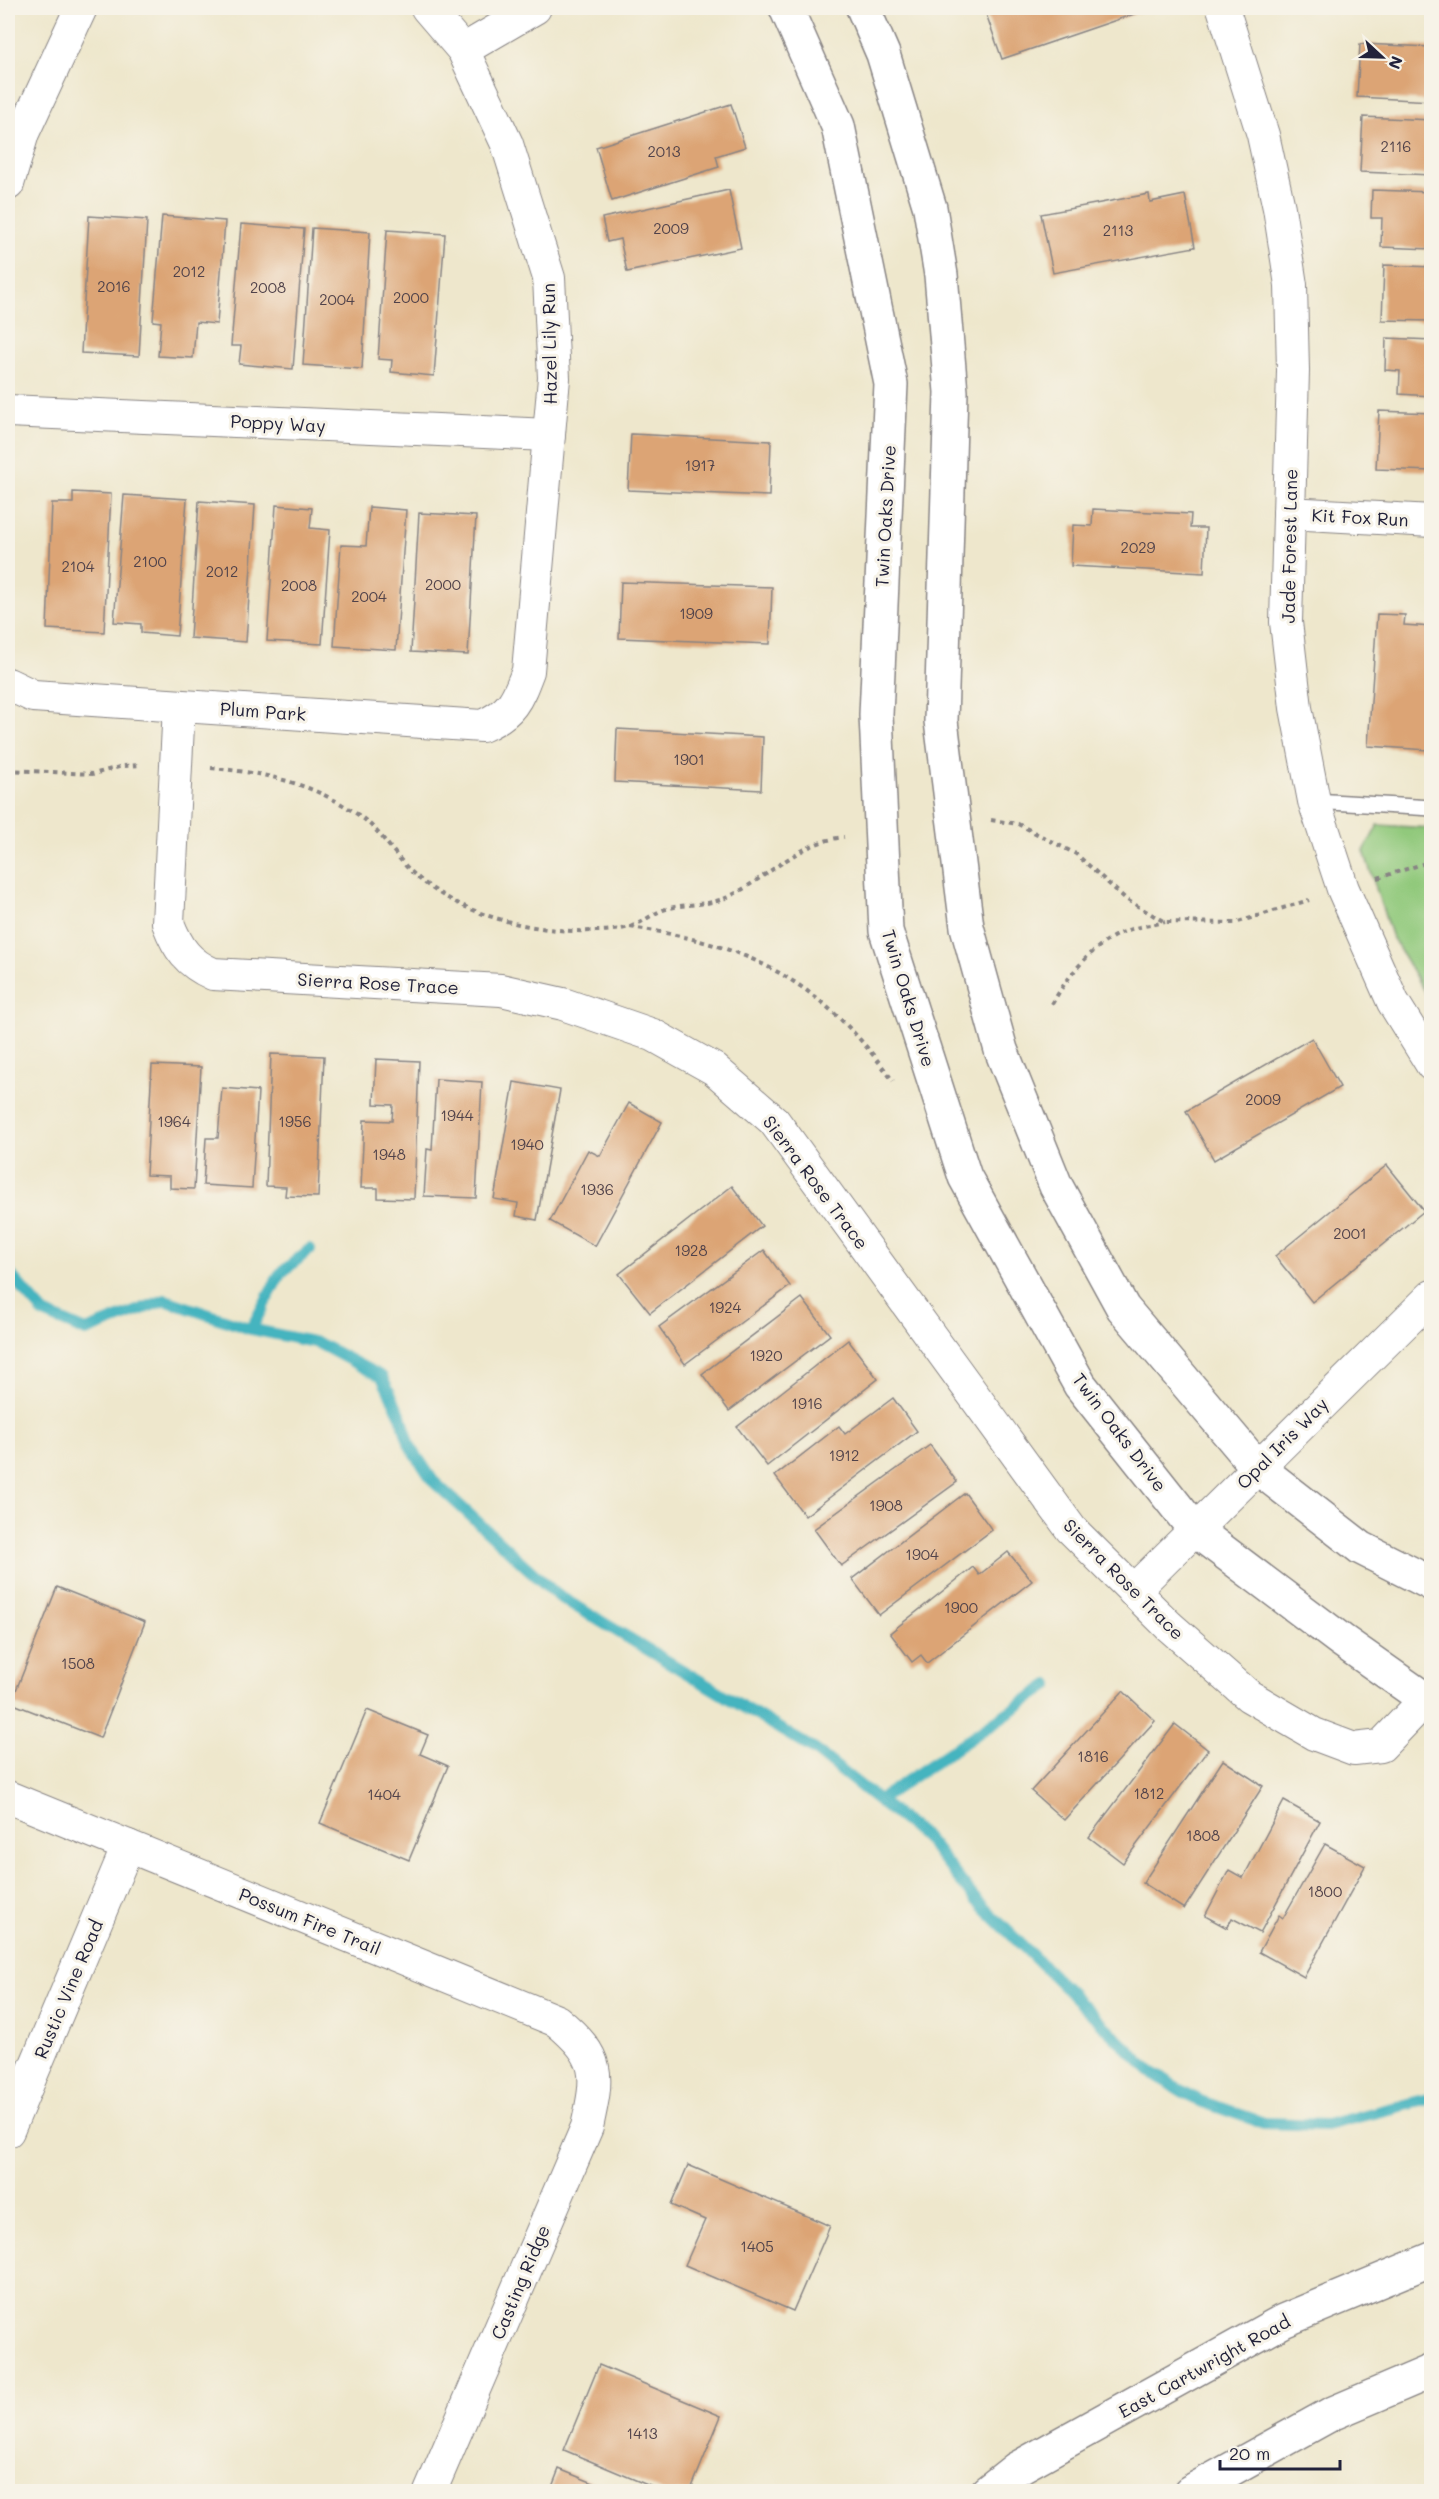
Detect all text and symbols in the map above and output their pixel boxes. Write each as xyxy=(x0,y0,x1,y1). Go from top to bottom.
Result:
north arrow xyxy=(1352,27,1412,87)
text: N xyxy=(1384,53,1408,72)
house number: 2116 xyxy=(1381,136,1411,156)
house number: 2013 xyxy=(647,141,681,161)
house number: 2009 xyxy=(653,218,689,238)
house number: 2113 xyxy=(1103,220,1133,240)
house number: 2012 xyxy=(173,261,205,281)
house number: 2016 xyxy=(97,276,131,296)
house number: 2008 xyxy=(250,277,286,297)
street label: Hazel Lily Run xyxy=(536,283,562,405)
house number: 2000 xyxy=(393,287,429,307)
house number: 2004 xyxy=(319,289,355,309)
street label: Poppy Way xyxy=(230,409,326,437)
street label: Twin Oaks Drive xyxy=(869,444,901,588)
house number: 1917 xyxy=(685,455,715,475)
street label: Jade Forest Lane xyxy=(1276,469,1302,623)
street label: Kit Fox Run xyxy=(1311,502,1409,532)
house number: 2029 xyxy=(1121,537,1156,557)
house number: 2100 xyxy=(133,551,167,571)
house number: 2104 xyxy=(61,556,95,576)
house number: 2012 xyxy=(206,561,238,581)
house number: 2000 xyxy=(425,574,461,594)
house number: 2008 xyxy=(281,575,317,595)
house number: 2004 xyxy=(351,586,387,606)
house number: 1909 xyxy=(679,603,713,623)
street label: Plum Park xyxy=(219,696,307,726)
house number: 1901 xyxy=(673,749,705,769)
street label: Twin Oaks Drive xyxy=(877,926,941,1070)
street label: Sierra Rose Trace xyxy=(297,967,459,999)
house number: 2009 xyxy=(1245,1089,1281,1109)
house number: 1944 xyxy=(440,1105,474,1125)
street label: Sierra Rose Trace xyxy=(758,1110,874,1254)
house number: 1964 xyxy=(157,1111,191,1131)
house number: 1956 xyxy=(278,1111,312,1131)
house number: 1940 xyxy=(510,1134,544,1154)
house number: 1948 xyxy=(372,1144,406,1164)
house number: 1936 xyxy=(580,1179,614,1199)
house number: 2001 xyxy=(1333,1223,1367,1243)
house number: 1928 xyxy=(674,1240,708,1260)
house number: 1924 xyxy=(709,1297,742,1317)
house number: 1920 xyxy=(749,1345,783,1365)
street label: Twin Oaks Drive xyxy=(1068,1368,1172,1496)
street label: Opal Iris Way xyxy=(1231,1392,1333,1494)
house number: 1916 xyxy=(791,1393,823,1413)
house number: 1912 xyxy=(829,1445,859,1465)
house number: 1908 xyxy=(869,1495,903,1515)
street label: Sierra Rose Trace xyxy=(1058,1513,1190,1645)
house number: 1904 xyxy=(905,1544,939,1564)
house number: 1900 xyxy=(944,1597,978,1617)
house number: 1508 xyxy=(61,1653,95,1673)
house number: 1816 xyxy=(1077,1746,1109,1766)
house number: 1812 xyxy=(1134,1783,1164,1803)
house number: 1404 xyxy=(367,1784,401,1804)
house number: 1808 xyxy=(1186,1825,1220,1845)
house number: 1800 xyxy=(1308,1881,1342,1901)
street label: Possum Fire Trail xyxy=(236,1882,384,1960)
street label: Rustic Vine Road xyxy=(28,1916,108,2062)
street label: Casting Ridge xyxy=(485,2221,555,2343)
house number: 1405 xyxy=(740,2236,774,2256)
street label: East Cartwright Road xyxy=(1114,2309,1294,2423)
house number: 1413 xyxy=(626,2423,658,2443)
scale bar xyxy=(1220,2433,1340,2471)
text: 20 m xyxy=(1229,2441,1270,2465)

